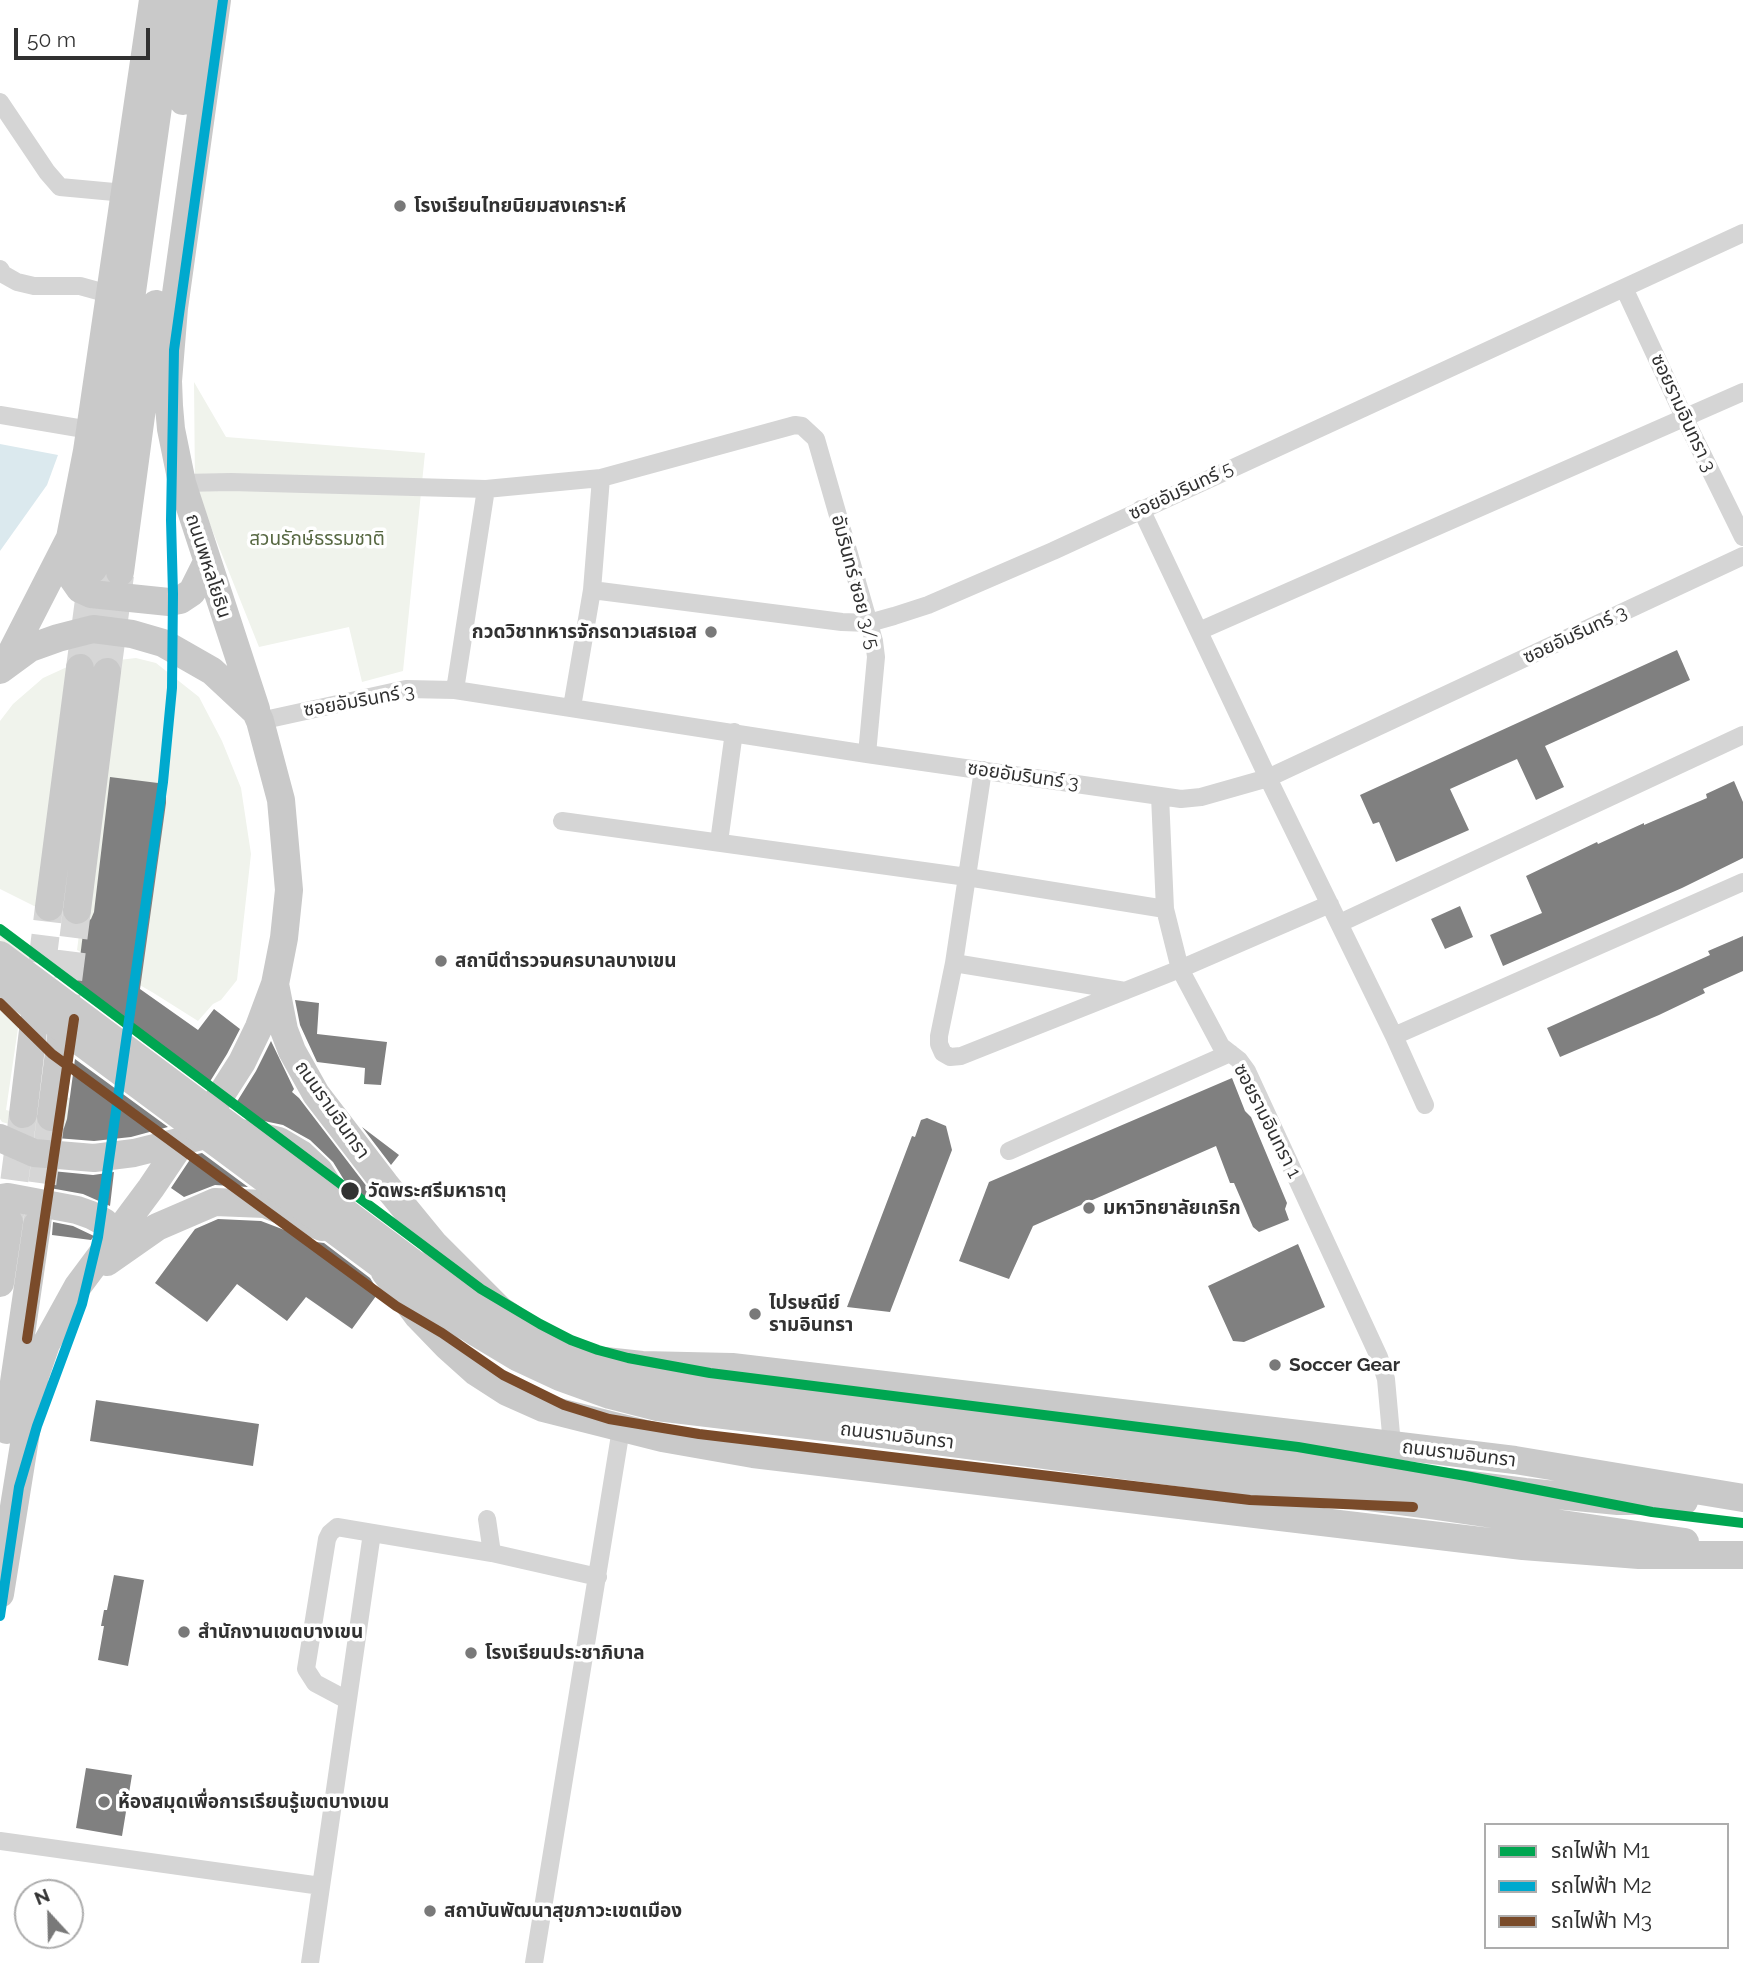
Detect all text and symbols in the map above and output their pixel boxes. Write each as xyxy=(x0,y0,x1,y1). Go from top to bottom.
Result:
scale bar xyxy=(18,14,154,58)
text: 50 m xyxy=(27,27,76,52)
place label: โรงเรียนไทยนิยมสงเคราะห์ xyxy=(414,195,626,217)
marker: โรงเรียนไทยนิยมสงเคราะห์ xyxy=(392,198,408,214)
street label: ซอยรามอินทรา 3 xyxy=(1646,350,1720,476)
street label: ซอยอัมรินทร์ 5 xyxy=(1125,457,1237,525)
street label: ถนนพหลโยธิน xyxy=(180,511,236,621)
street label: อัมรินทร์ ซอย 3/5 xyxy=(826,512,884,652)
park label: สวนรักษ์ธรรมชาติ xyxy=(249,528,385,550)
street label: ซอยอัมรินทร์ 3 xyxy=(1519,601,1631,669)
place label: กวดวิชาทหารจักรดาวเสธเอส xyxy=(472,621,697,643)
marker: กวดวิชาทหารจักรดาวเสธเอส xyxy=(703,624,719,640)
street label: ซอยอัมรินทร์ 3 xyxy=(302,680,416,722)
street label: ซอยอัมรินทร์ 3 xyxy=(966,757,1080,795)
place label: สถานีตำรวจนครบาลบางเขน xyxy=(455,950,676,972)
marker: สถานีตำรวจนครบาลบางเขน xyxy=(433,953,449,969)
street label: ถนนรามอินทรา xyxy=(290,1057,374,1163)
street label: ซอยรามอินทรา 1 xyxy=(1228,1060,1306,1182)
marker: วัดพระศรีมหาธาตุ xyxy=(339,1180,361,1202)
place label: วัดพระศรีมหาธาตุ xyxy=(368,1180,506,1202)
place label: มหาวิทยาลัยเกริก xyxy=(1103,1197,1241,1219)
marker: มหาวิทยาลัยเกริก xyxy=(1081,1200,1097,1216)
place label: ไปรษณีย์ รามอินทรา xyxy=(769,1292,853,1336)
marker: ไปรษณีย์ รามอินทรา xyxy=(747,1306,763,1322)
place label: Soccer Gear xyxy=(1289,1354,1400,1376)
marker: Soccer Gear xyxy=(1267,1357,1283,1373)
street label: ถนนรามอินทรา xyxy=(839,1418,955,1454)
street label: ถนนรามอินทรา xyxy=(1401,1436,1517,1472)
place label: สำนักงานเขตบางเขน xyxy=(198,1621,363,1643)
marker: สำนักงานเขตบางเขน xyxy=(176,1624,192,1640)
place label: โรงเรียนประชาภิบาล xyxy=(485,1642,645,1664)
marker: โรงเรียนประชาภิบาล xyxy=(463,1645,479,1661)
place label: ห้องสมุดเพื่อการเรียนรู้เขตบางเขน xyxy=(118,1791,389,1813)
marker: ห้องสมุดเพื่อการเรียนรู้เขตบางเขน xyxy=(96,1794,112,1810)
legend xyxy=(1484,1823,1729,1949)
text: รถไฟฟ้า M1 xyxy=(1551,1838,1650,1863)
text: รถไฟฟ้า M2 xyxy=(1551,1873,1652,1898)
north arrow xyxy=(14,1879,84,1949)
text: N xyxy=(31,1883,53,1909)
place label: สถาบันพัฒนาสุขภาวะเขตเมือง xyxy=(444,1900,682,1922)
marker: สถาบันพัฒนาสุขภาวะเขตเมือง xyxy=(422,1903,438,1919)
text: รถไฟฟ้า M3 xyxy=(1551,1908,1652,1933)

